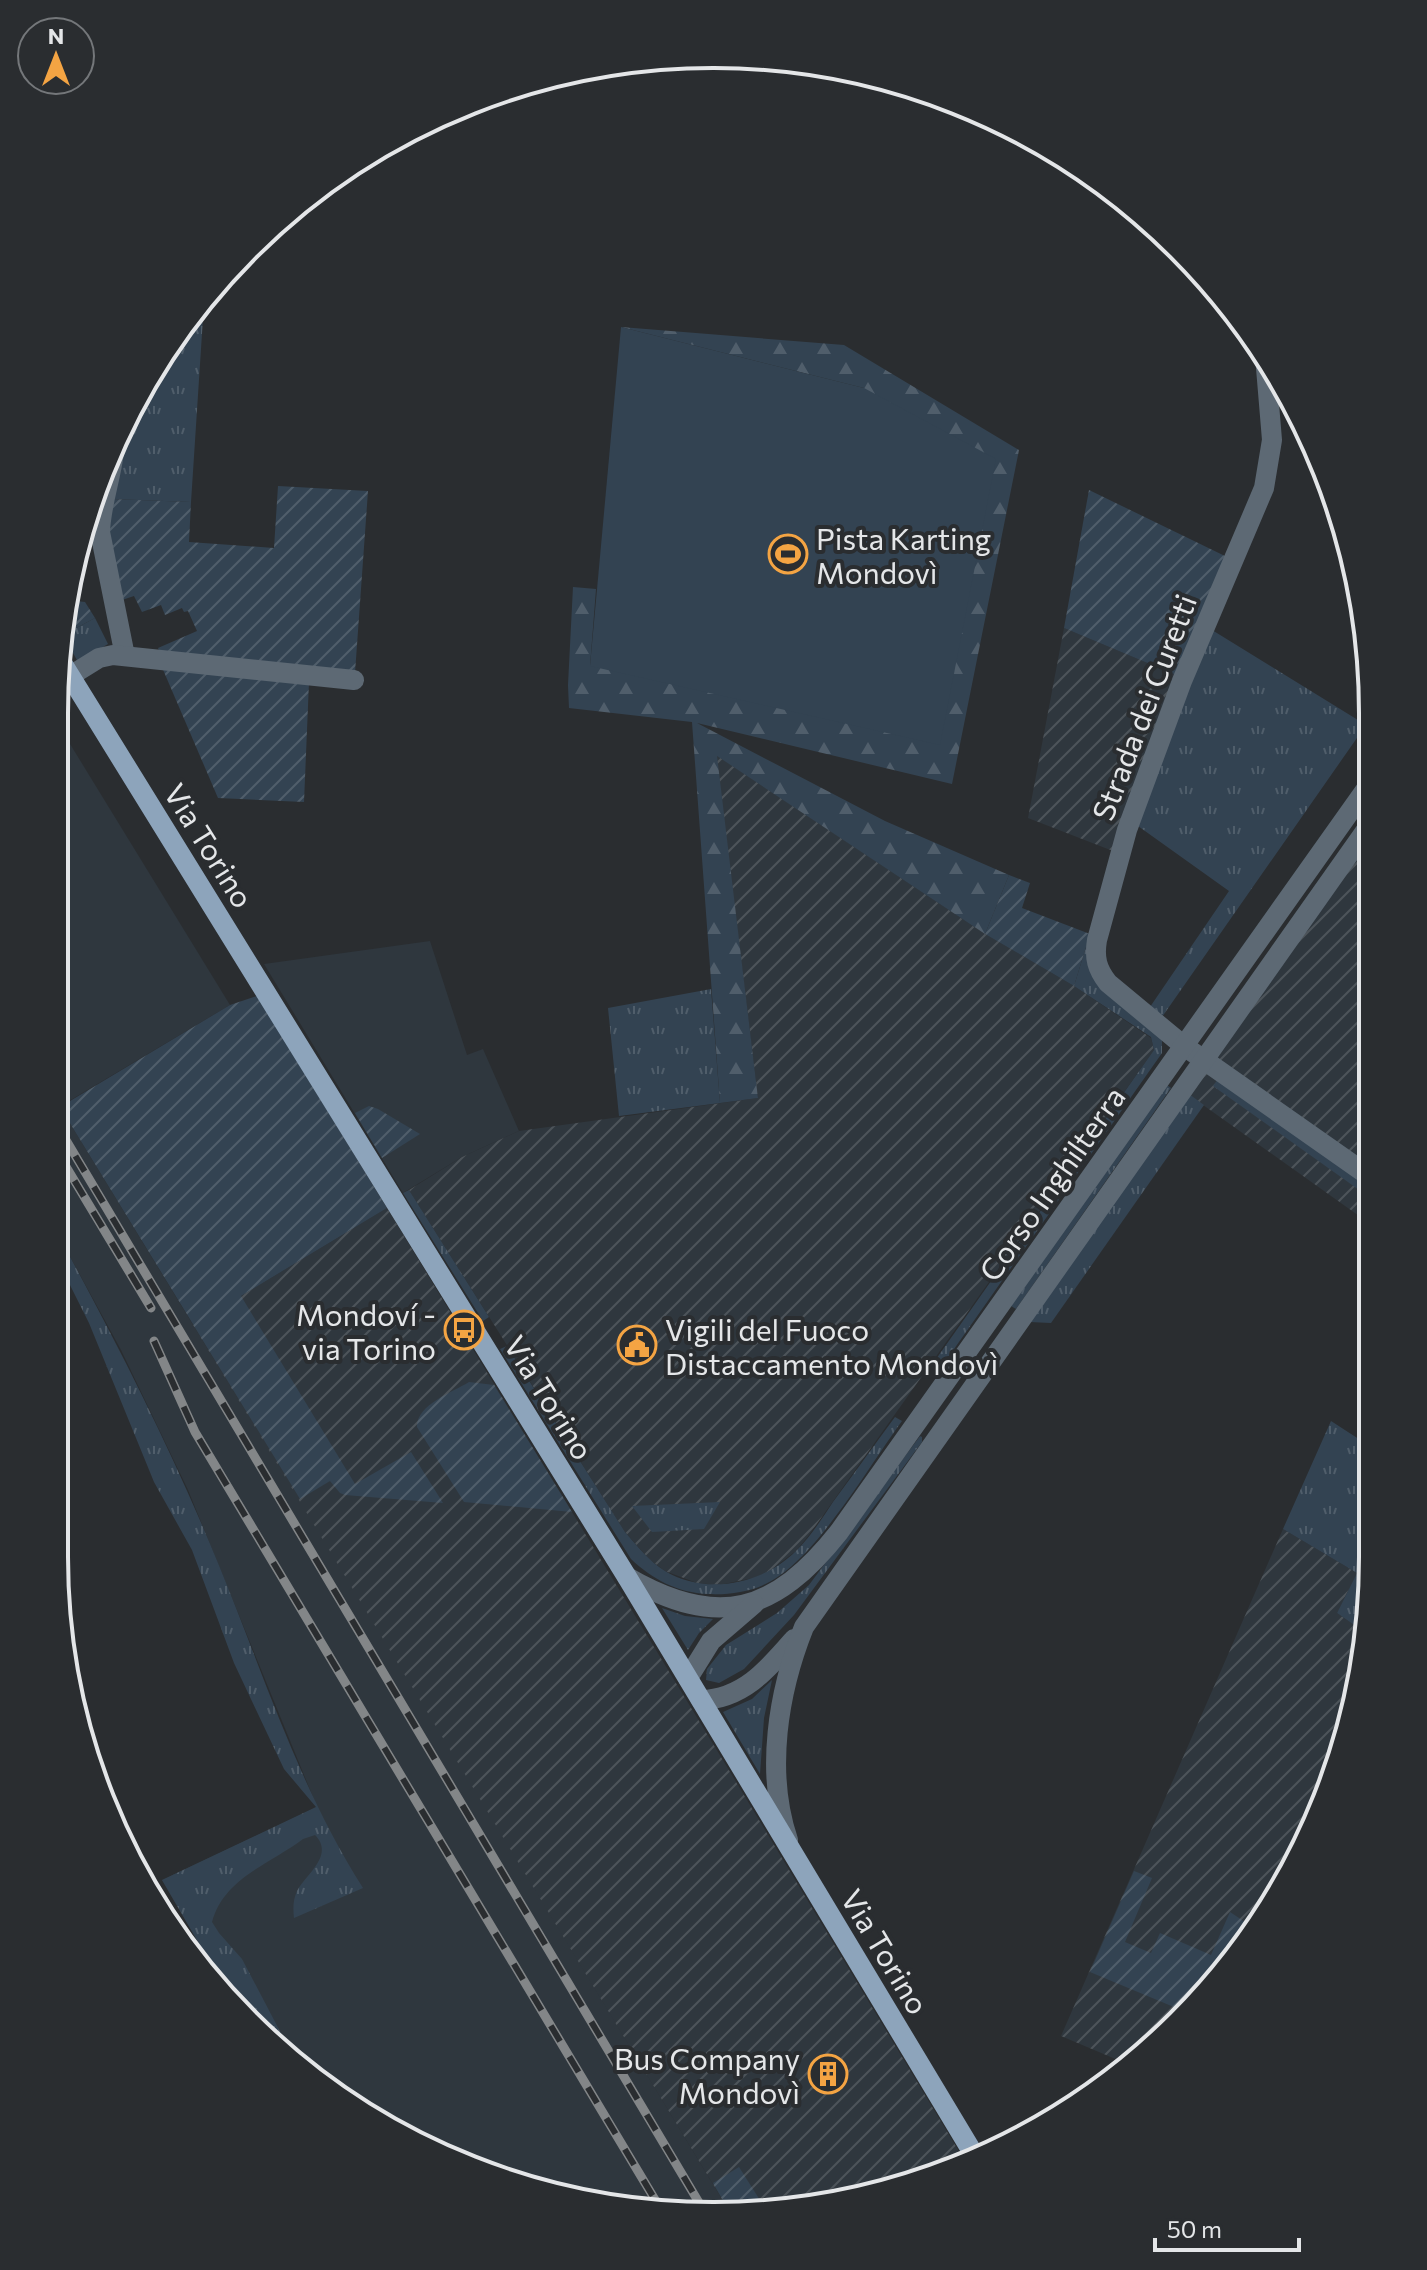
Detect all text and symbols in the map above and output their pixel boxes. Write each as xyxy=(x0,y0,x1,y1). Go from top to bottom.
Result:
north arrow xyxy=(16,16,96,96)
text: N xyxy=(48,22,64,49)
place label: Pista Karting Mondovì xyxy=(816,519,991,590)
sports icon: Pista Karting Mondovì xyxy=(767,533,809,575)
street label: Strada dei Curetti xyxy=(1083,589,1203,825)
street label: Via Torino xyxy=(157,776,263,914)
street label: Corso Inghilterra xyxy=(970,1079,1132,1287)
place label: Mondoví - via Torino xyxy=(296,1295,436,1366)
bus stop icon: Mondoví - via Torino xyxy=(443,1309,485,1351)
place label: Vigili del Fuoco Distaccamento Mondovì xyxy=(665,1310,998,1381)
public building icon: Vigili del Fuoco Distaccamento Mondovì xyxy=(616,1324,658,1366)
street label: Via Torino xyxy=(497,1328,603,1466)
street label: Via Torino xyxy=(834,1882,938,2020)
place label: Bus Company Mondovì xyxy=(614,2039,800,2110)
building icon: Bus Company Mondovì xyxy=(807,2053,849,2095)
scale bar xyxy=(1155,2202,1299,2252)
text: 50 m xyxy=(1167,2214,1222,2243)

